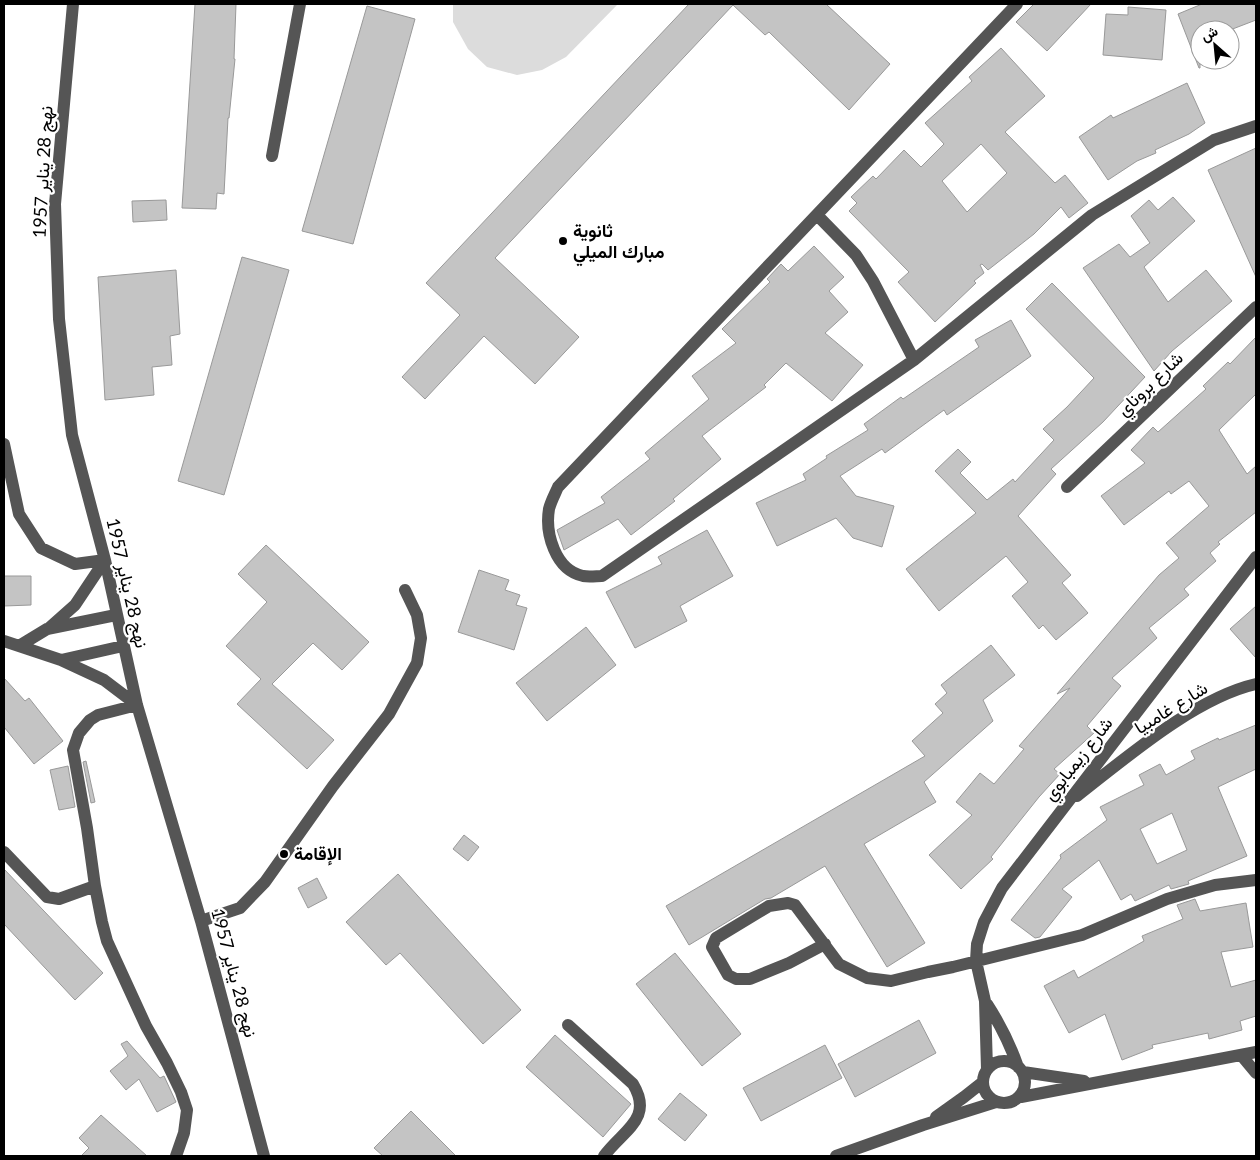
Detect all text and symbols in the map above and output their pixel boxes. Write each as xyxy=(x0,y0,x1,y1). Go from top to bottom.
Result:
north arrow xyxy=(1190,20,1240,70)
text: ش xyxy=(1198,21,1221,45)
street label: نهج 28 يناير 1957 xyxy=(28,105,58,239)
place label: ثانوية مبارك الميلي xyxy=(573,219,665,267)
marker: ثانوية مبارك الميلي xyxy=(557,235,569,247)
street label: شارع بروناي xyxy=(1112,346,1190,424)
street label: نهج 28 يناير 1957 xyxy=(100,516,154,650)
street label: شارع غامبيا xyxy=(1130,676,1212,740)
street label: شارع زيمبابوي xyxy=(1038,712,1121,808)
place label: الإقامة xyxy=(294,842,342,866)
marker: الإقامة xyxy=(278,848,290,860)
street label: نهج 28 يناير 1957 xyxy=(205,906,263,1040)

